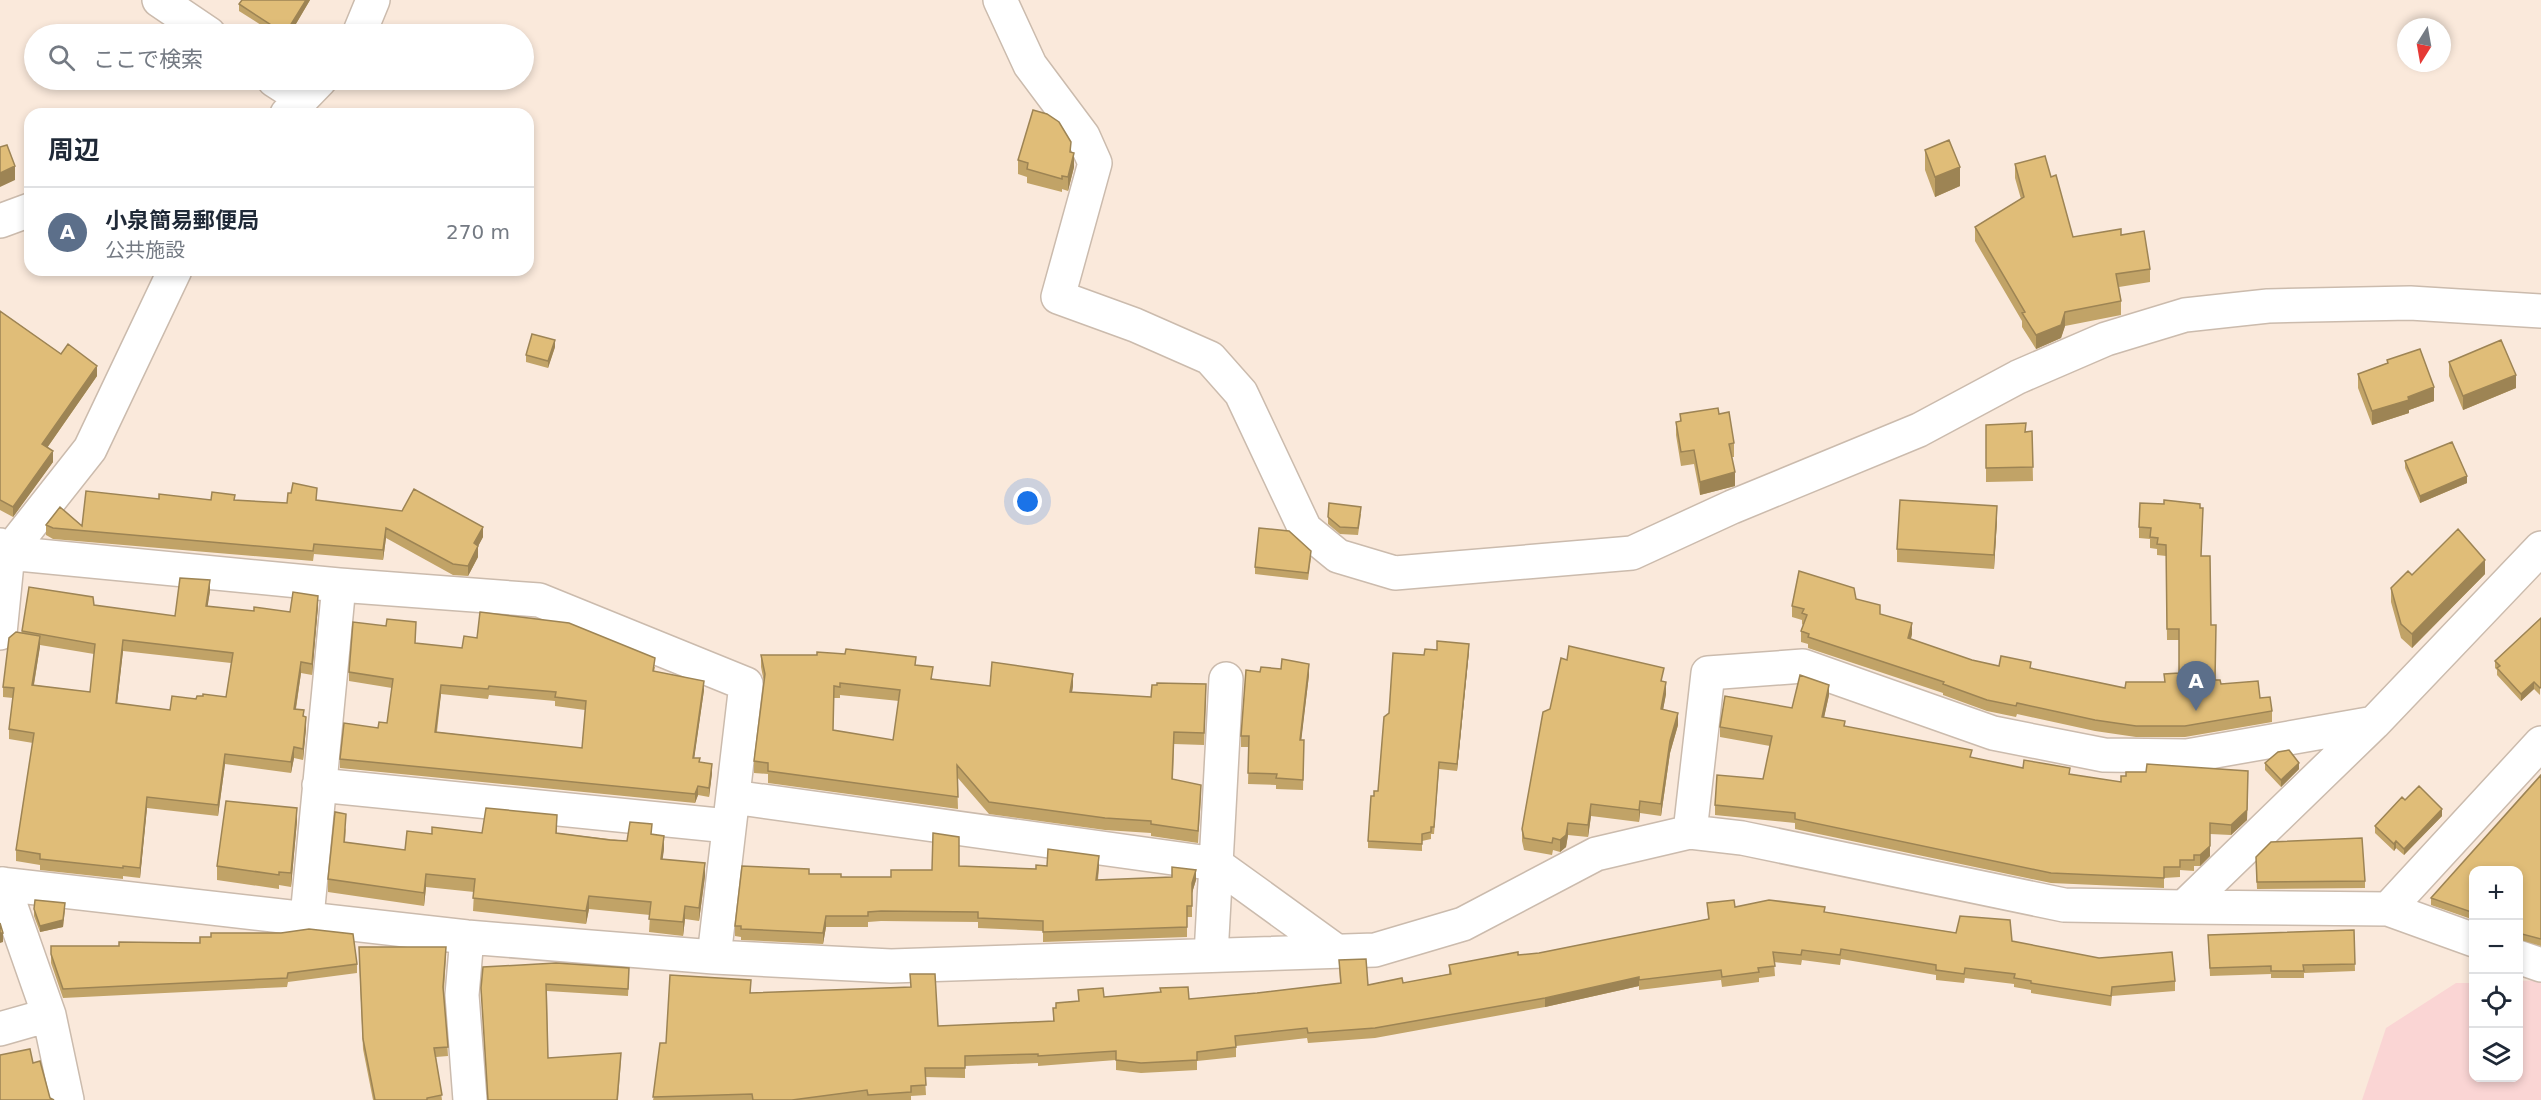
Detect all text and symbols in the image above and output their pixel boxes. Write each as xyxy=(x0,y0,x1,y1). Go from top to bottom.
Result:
north arrow xyxy=(2397,18,2451,72)
search box xyxy=(24,24,534,90)
icon: search xyxy=(45,41,78,74)
text: ここで検索 xyxy=(93,47,203,72)
text: 周辺 xyxy=(48,135,100,165)
text: 小泉簡易郵便局 xyxy=(105,208,259,233)
text: A xyxy=(60,220,75,244)
text: 270 m xyxy=(446,220,510,244)
text: 公共施設 xyxy=(105,238,185,262)
your location xyxy=(1013,487,1042,516)
pin: A xyxy=(2176,662,2216,711)
map controls xyxy=(2469,866,2523,1082)
button: + xyxy=(2469,866,2523,920)
button: − xyxy=(2469,920,2523,974)
button: locate xyxy=(2469,974,2523,1028)
button: layers xyxy=(2469,1028,2523,1082)

